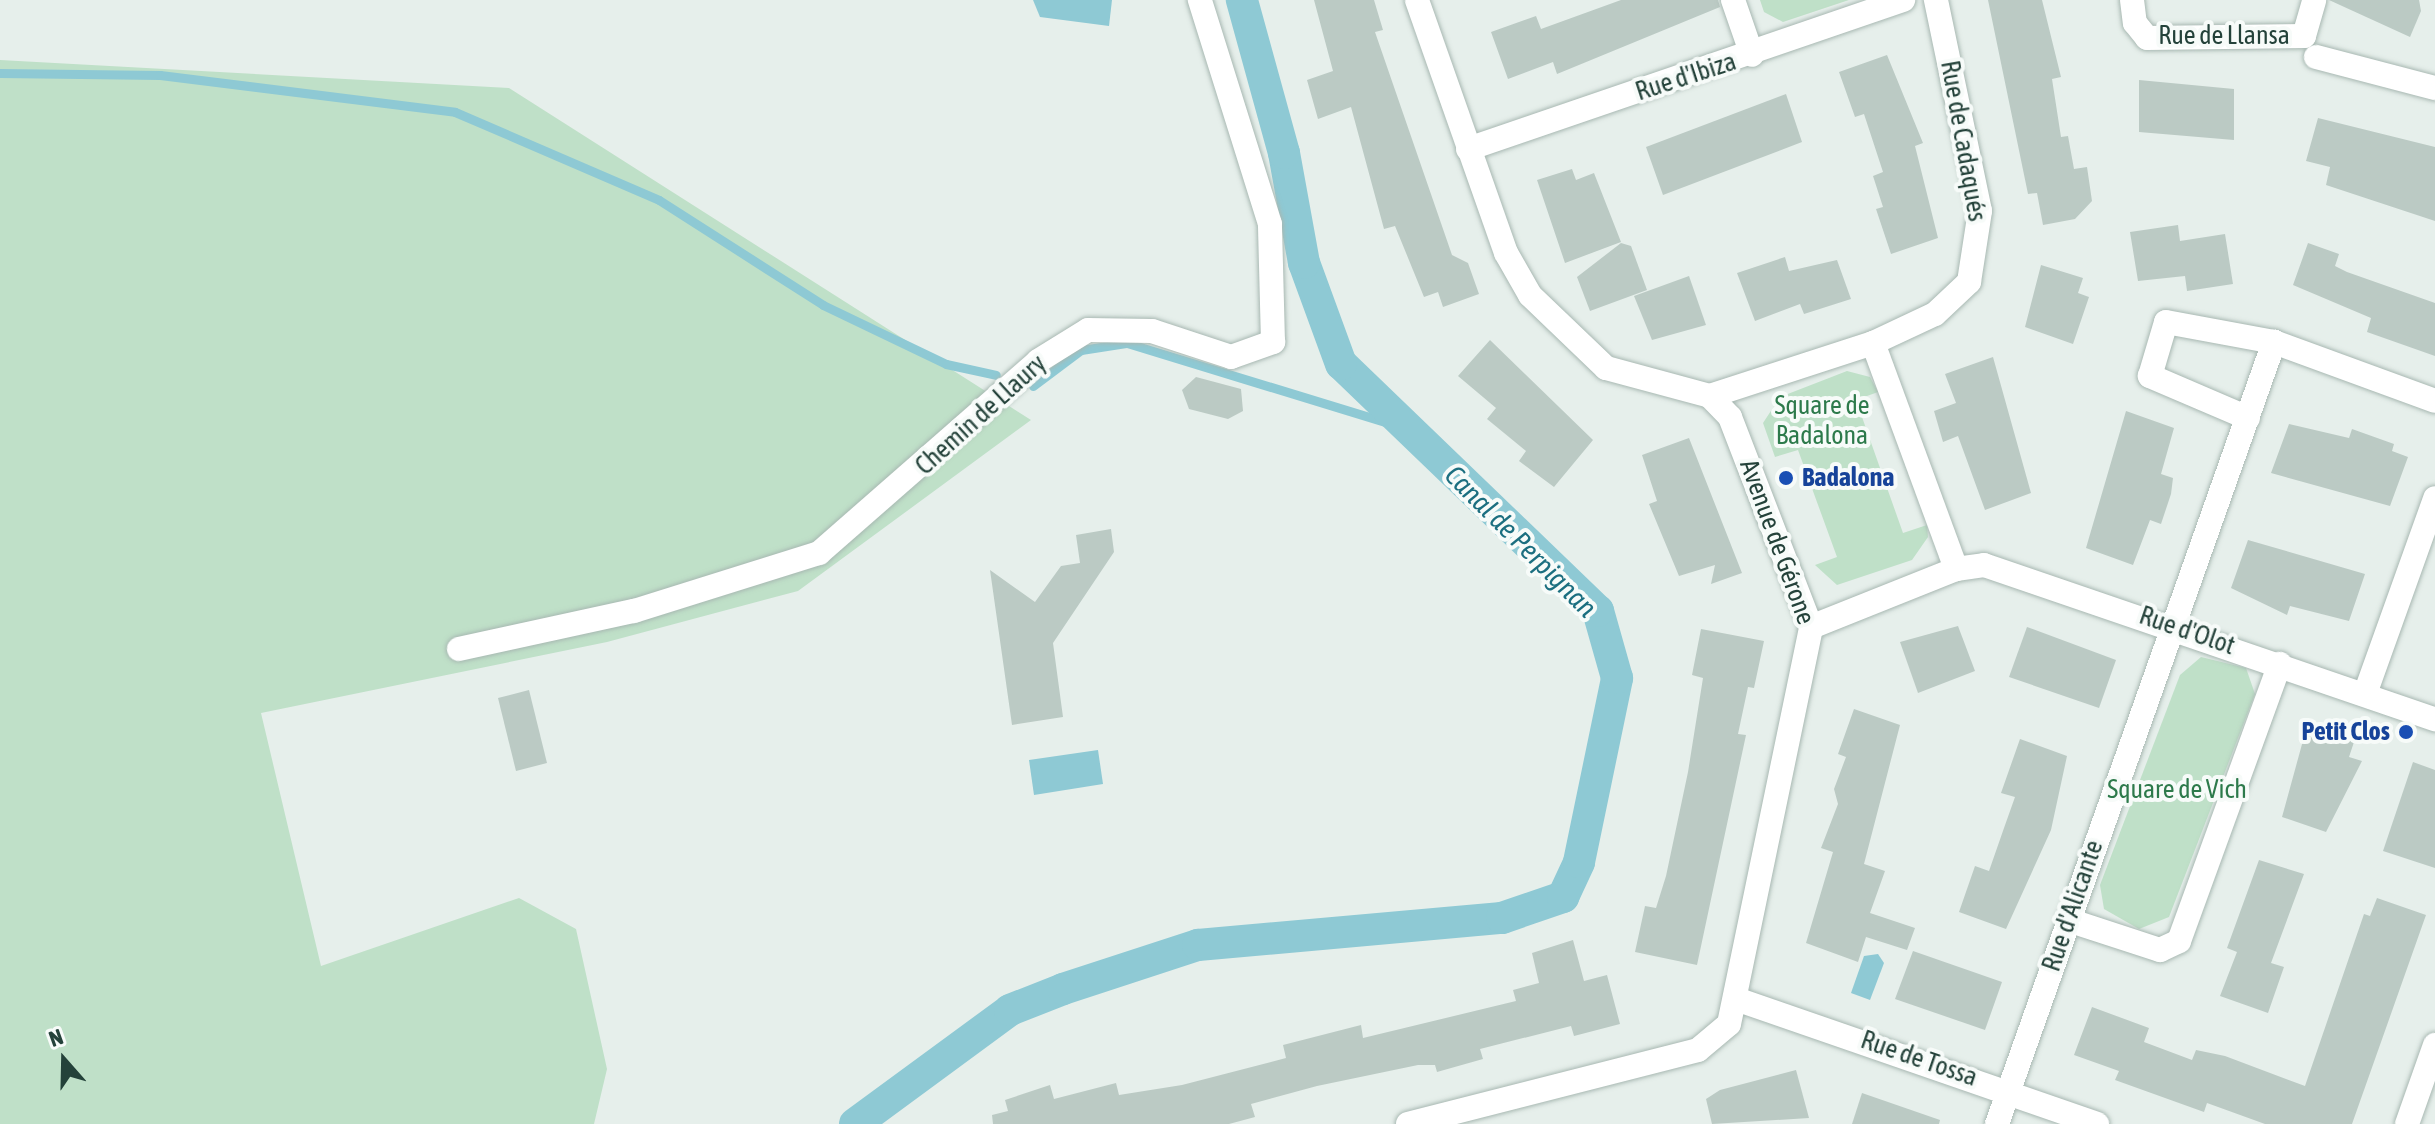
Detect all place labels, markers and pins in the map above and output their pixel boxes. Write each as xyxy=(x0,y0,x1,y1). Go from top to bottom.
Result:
place label: Badalona xyxy=(1802,462,1894,494)
marker: Badalona xyxy=(1777,469,1795,487)
place label: Petit Clos xyxy=(2301,716,2390,748)
marker: Petit Clos xyxy=(2397,723,2415,741)

